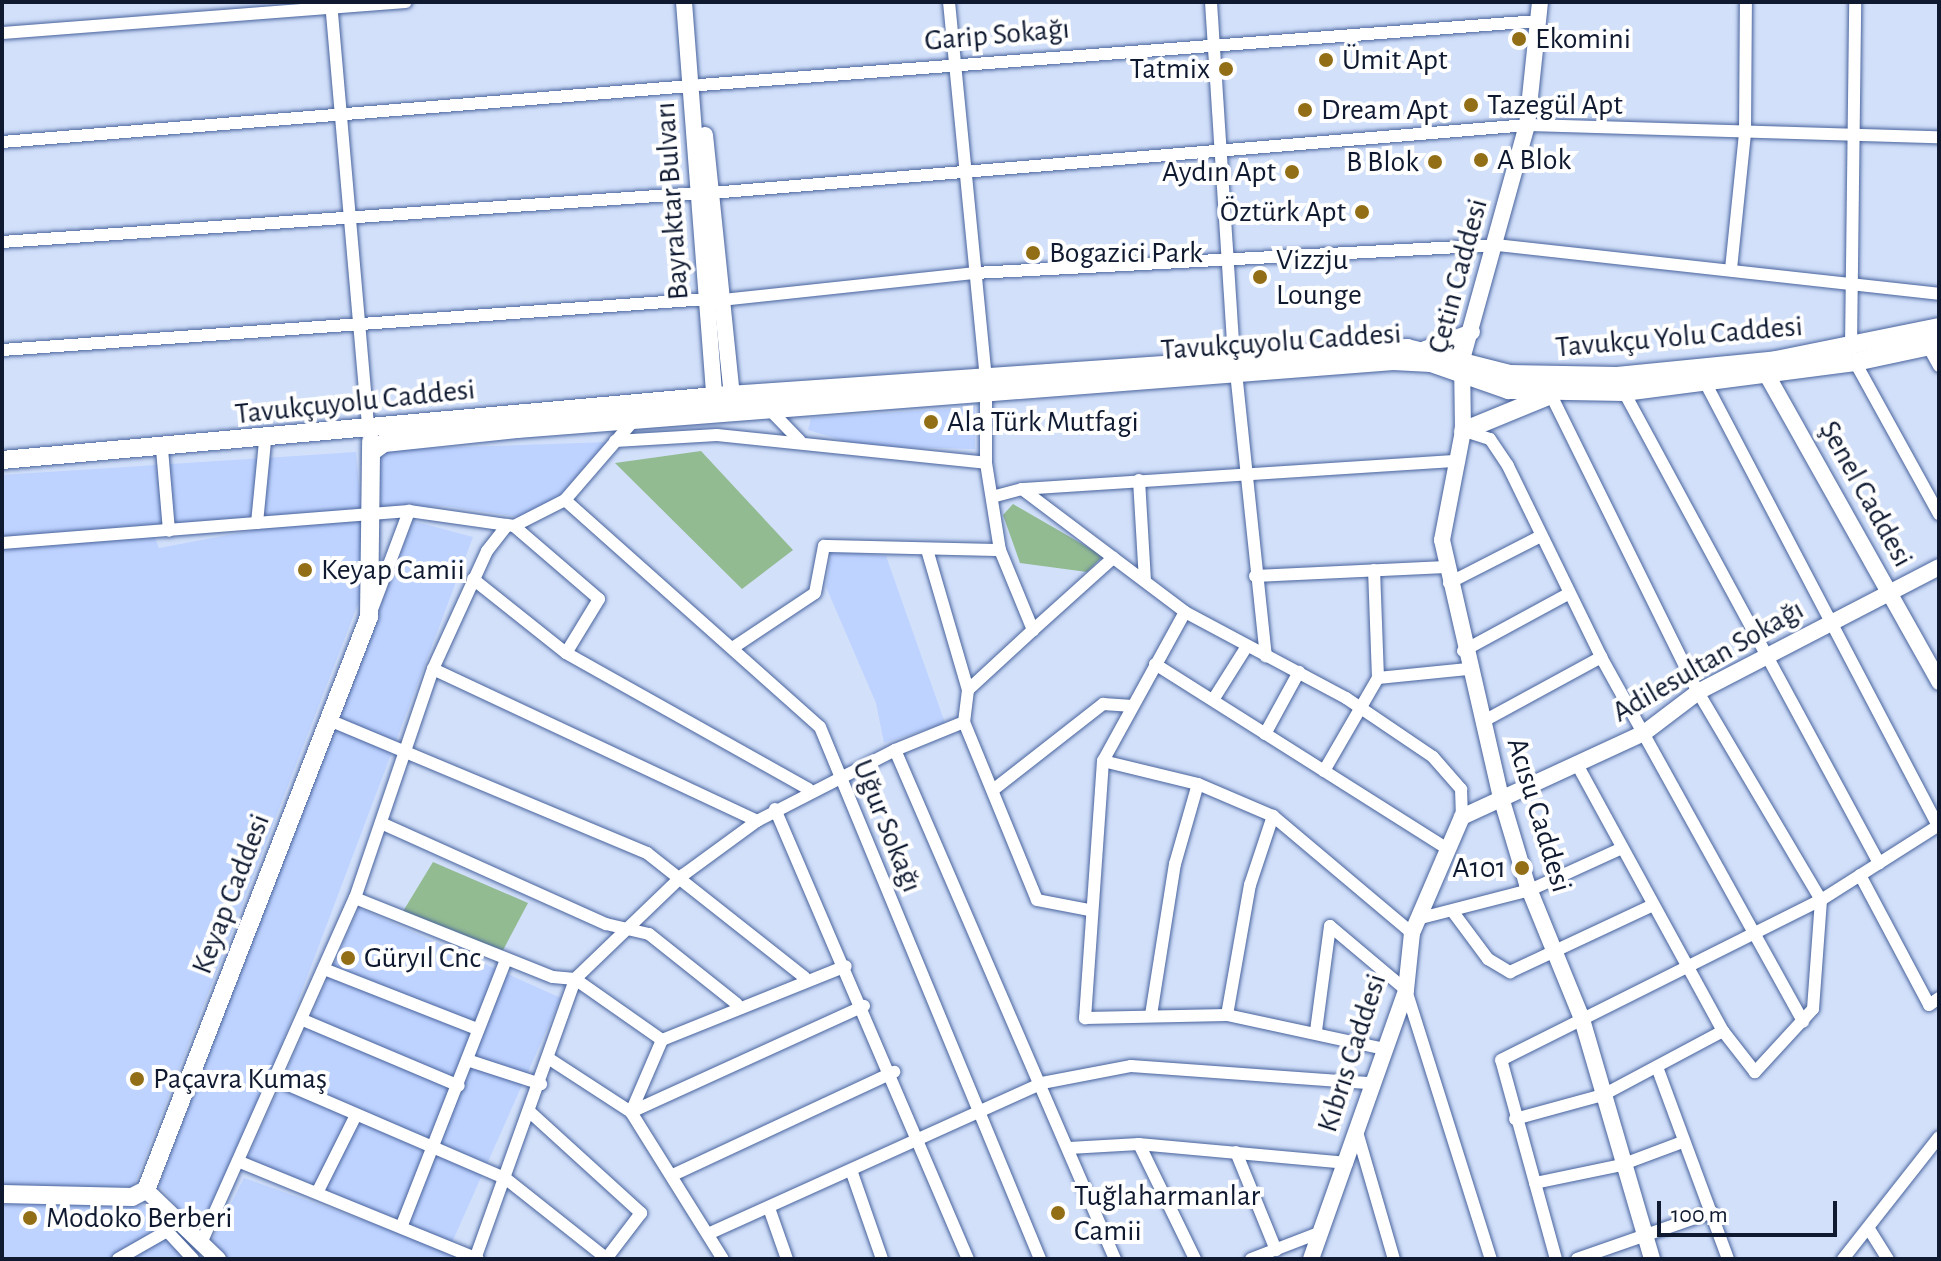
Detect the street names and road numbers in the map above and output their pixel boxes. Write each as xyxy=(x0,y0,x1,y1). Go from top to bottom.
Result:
street label: Garip Sokağı xyxy=(923,11,1071,59)
street label: Bayraktar Bulvarı xyxy=(647,101,697,301)
street label: Çetin Caddesi xyxy=(1420,195,1496,357)
street label: Tavukçu Yolu Caddesi xyxy=(1554,308,1804,366)
street label: Tavukçuyolu Caddesi xyxy=(1159,316,1403,368)
street label: Tavukçuyolu Caddesi xyxy=(233,371,477,433)
street label: Şenel Caddesi xyxy=(1811,415,1921,573)
street label: Adilesultan Sokağı xyxy=(1606,592,1810,730)
street label: Acısu Caddesi xyxy=(1498,733,1580,897)
street label: Uğur Sokağı xyxy=(844,754,930,898)
street label: Keyap Caddesi xyxy=(184,809,278,979)
street label: Kıbrıs Caddesi xyxy=(1309,969,1395,1137)

